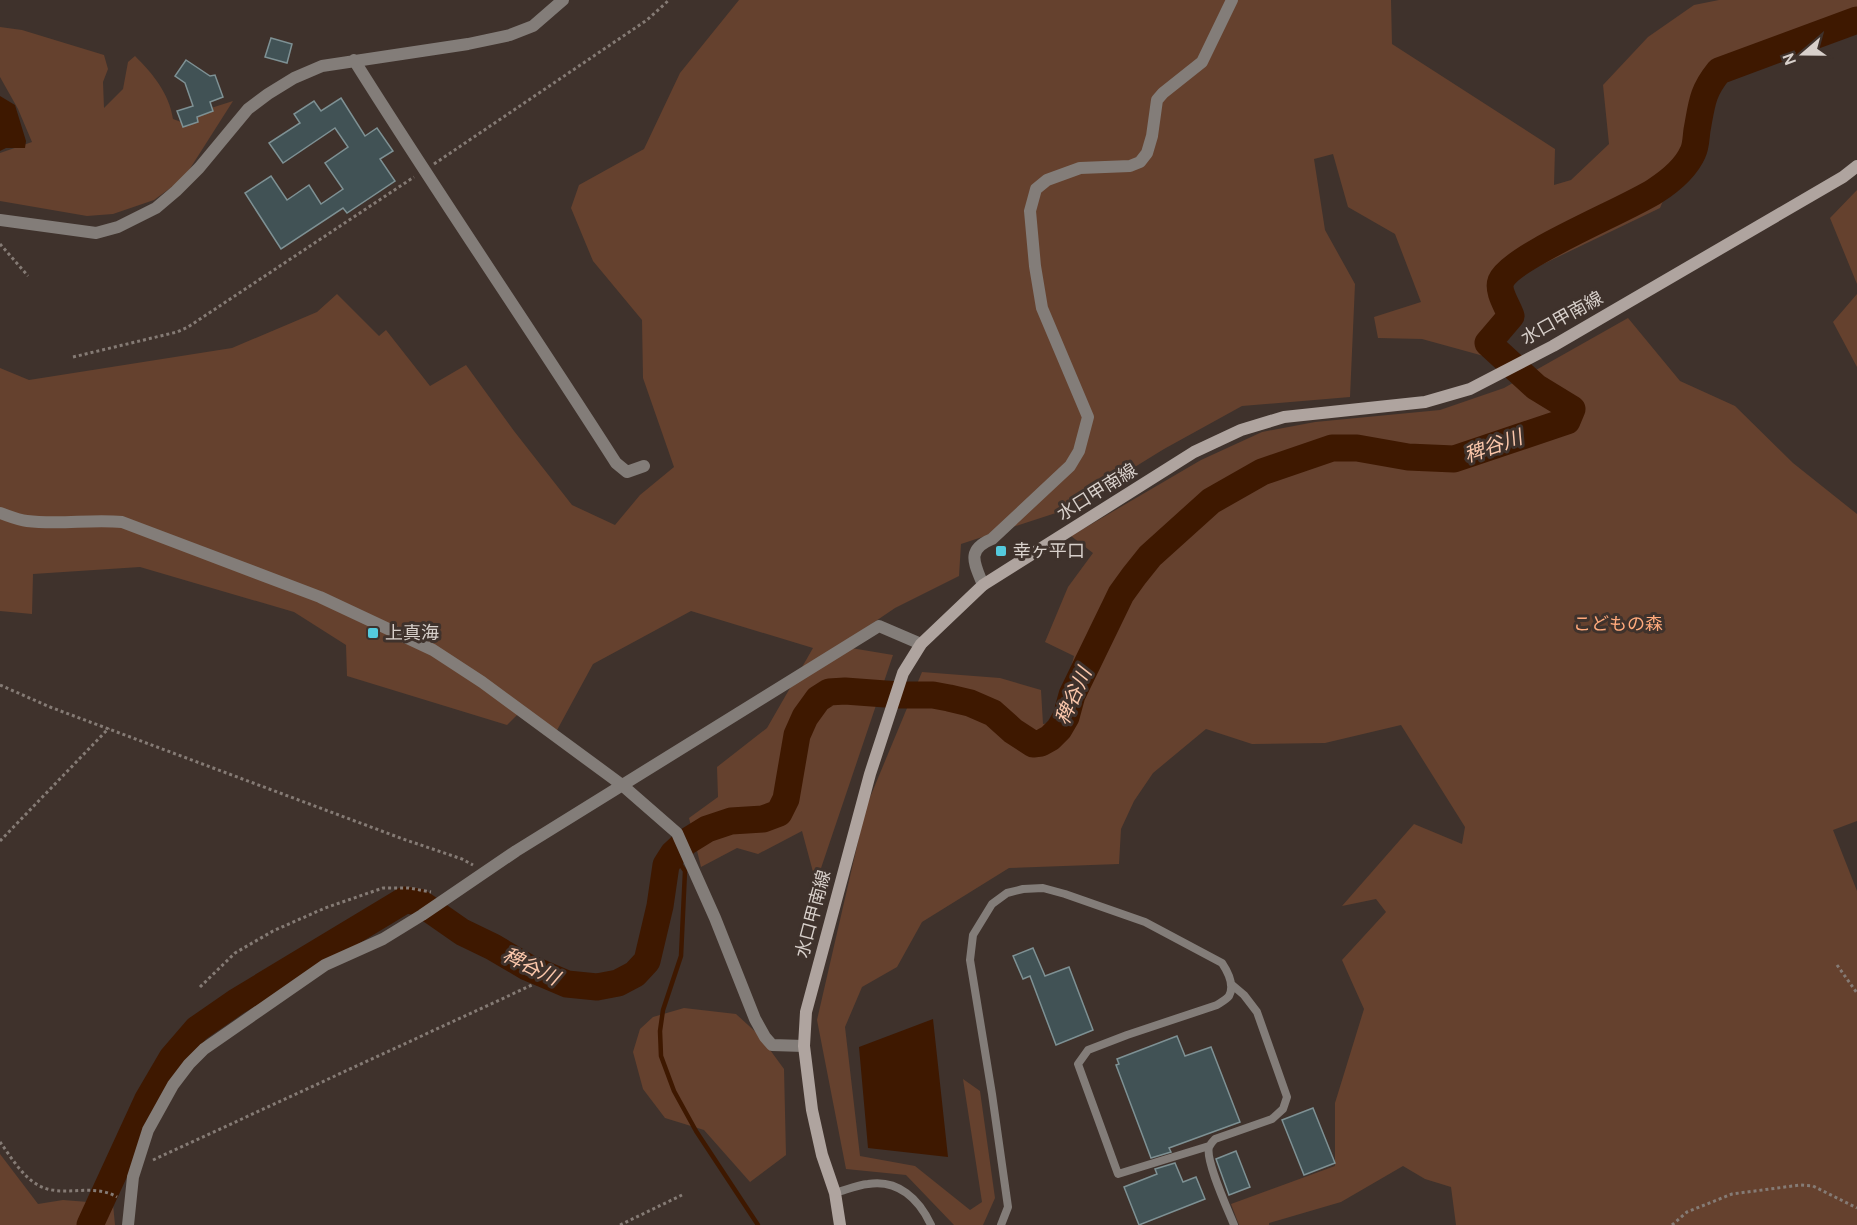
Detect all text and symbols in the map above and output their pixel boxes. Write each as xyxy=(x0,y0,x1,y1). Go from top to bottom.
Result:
north arrow xyxy=(1773,24,1833,84)
text: N xyxy=(1779,50,1800,68)
street label: 水口甲南線 xyxy=(1517,287,1607,349)
water label: 稗谷川 xyxy=(1461,424,1527,467)
street label: 水口甲南線 xyxy=(1053,459,1141,525)
place label: 幸ヶ平口 xyxy=(1013,540,1085,562)
marker: 幸ヶ平口 xyxy=(994,544,1008,558)
park label: こどもの森 xyxy=(1573,613,1663,635)
place label: 上真海 xyxy=(385,622,439,644)
marker: 上真海 xyxy=(366,626,380,640)
water label: 稗谷川 xyxy=(1050,662,1097,728)
street label: 水口甲南線 xyxy=(791,868,835,960)
water label: 稗谷川 xyxy=(499,942,565,991)

